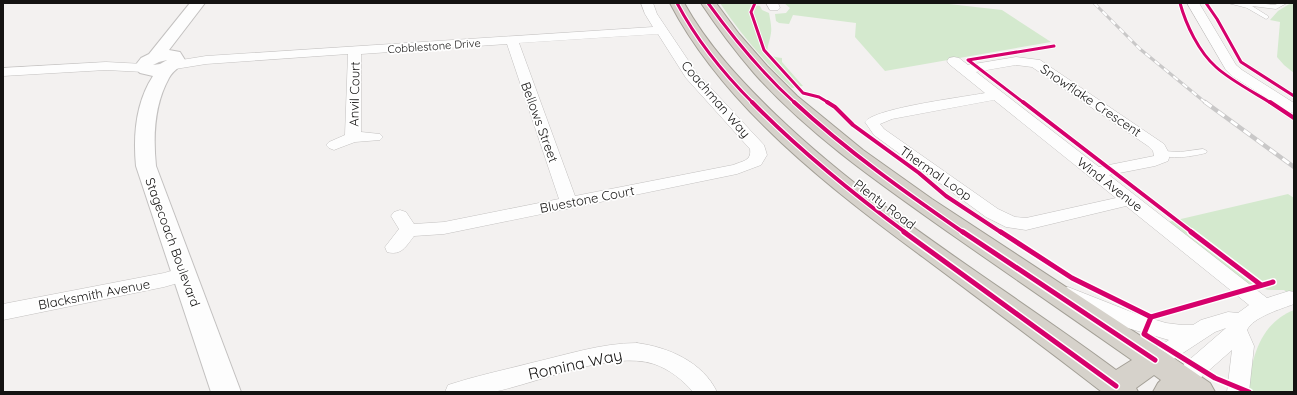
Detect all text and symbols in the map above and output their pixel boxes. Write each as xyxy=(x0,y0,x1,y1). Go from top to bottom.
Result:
street label: Cobblestone Drive xyxy=(387,36,481,56)
street label: Coachman Way xyxy=(678,57,754,141)
street label: Snowflake Crescent xyxy=(1038,60,1144,140)
street label: Anvil Court xyxy=(345,61,363,127)
street label: Bellows Street xyxy=(518,80,562,164)
street label: Thermal Loop xyxy=(897,142,975,204)
street label: Wind Avenue xyxy=(1074,153,1146,215)
street label: Stagecoach Boulevard xyxy=(142,175,204,309)
street label: Plenty Road xyxy=(851,176,919,232)
street label: Bluestone Court xyxy=(538,182,636,216)
street label: Blacksmith Avenue xyxy=(37,275,151,313)
street label: Romina Way xyxy=(526,344,624,384)

